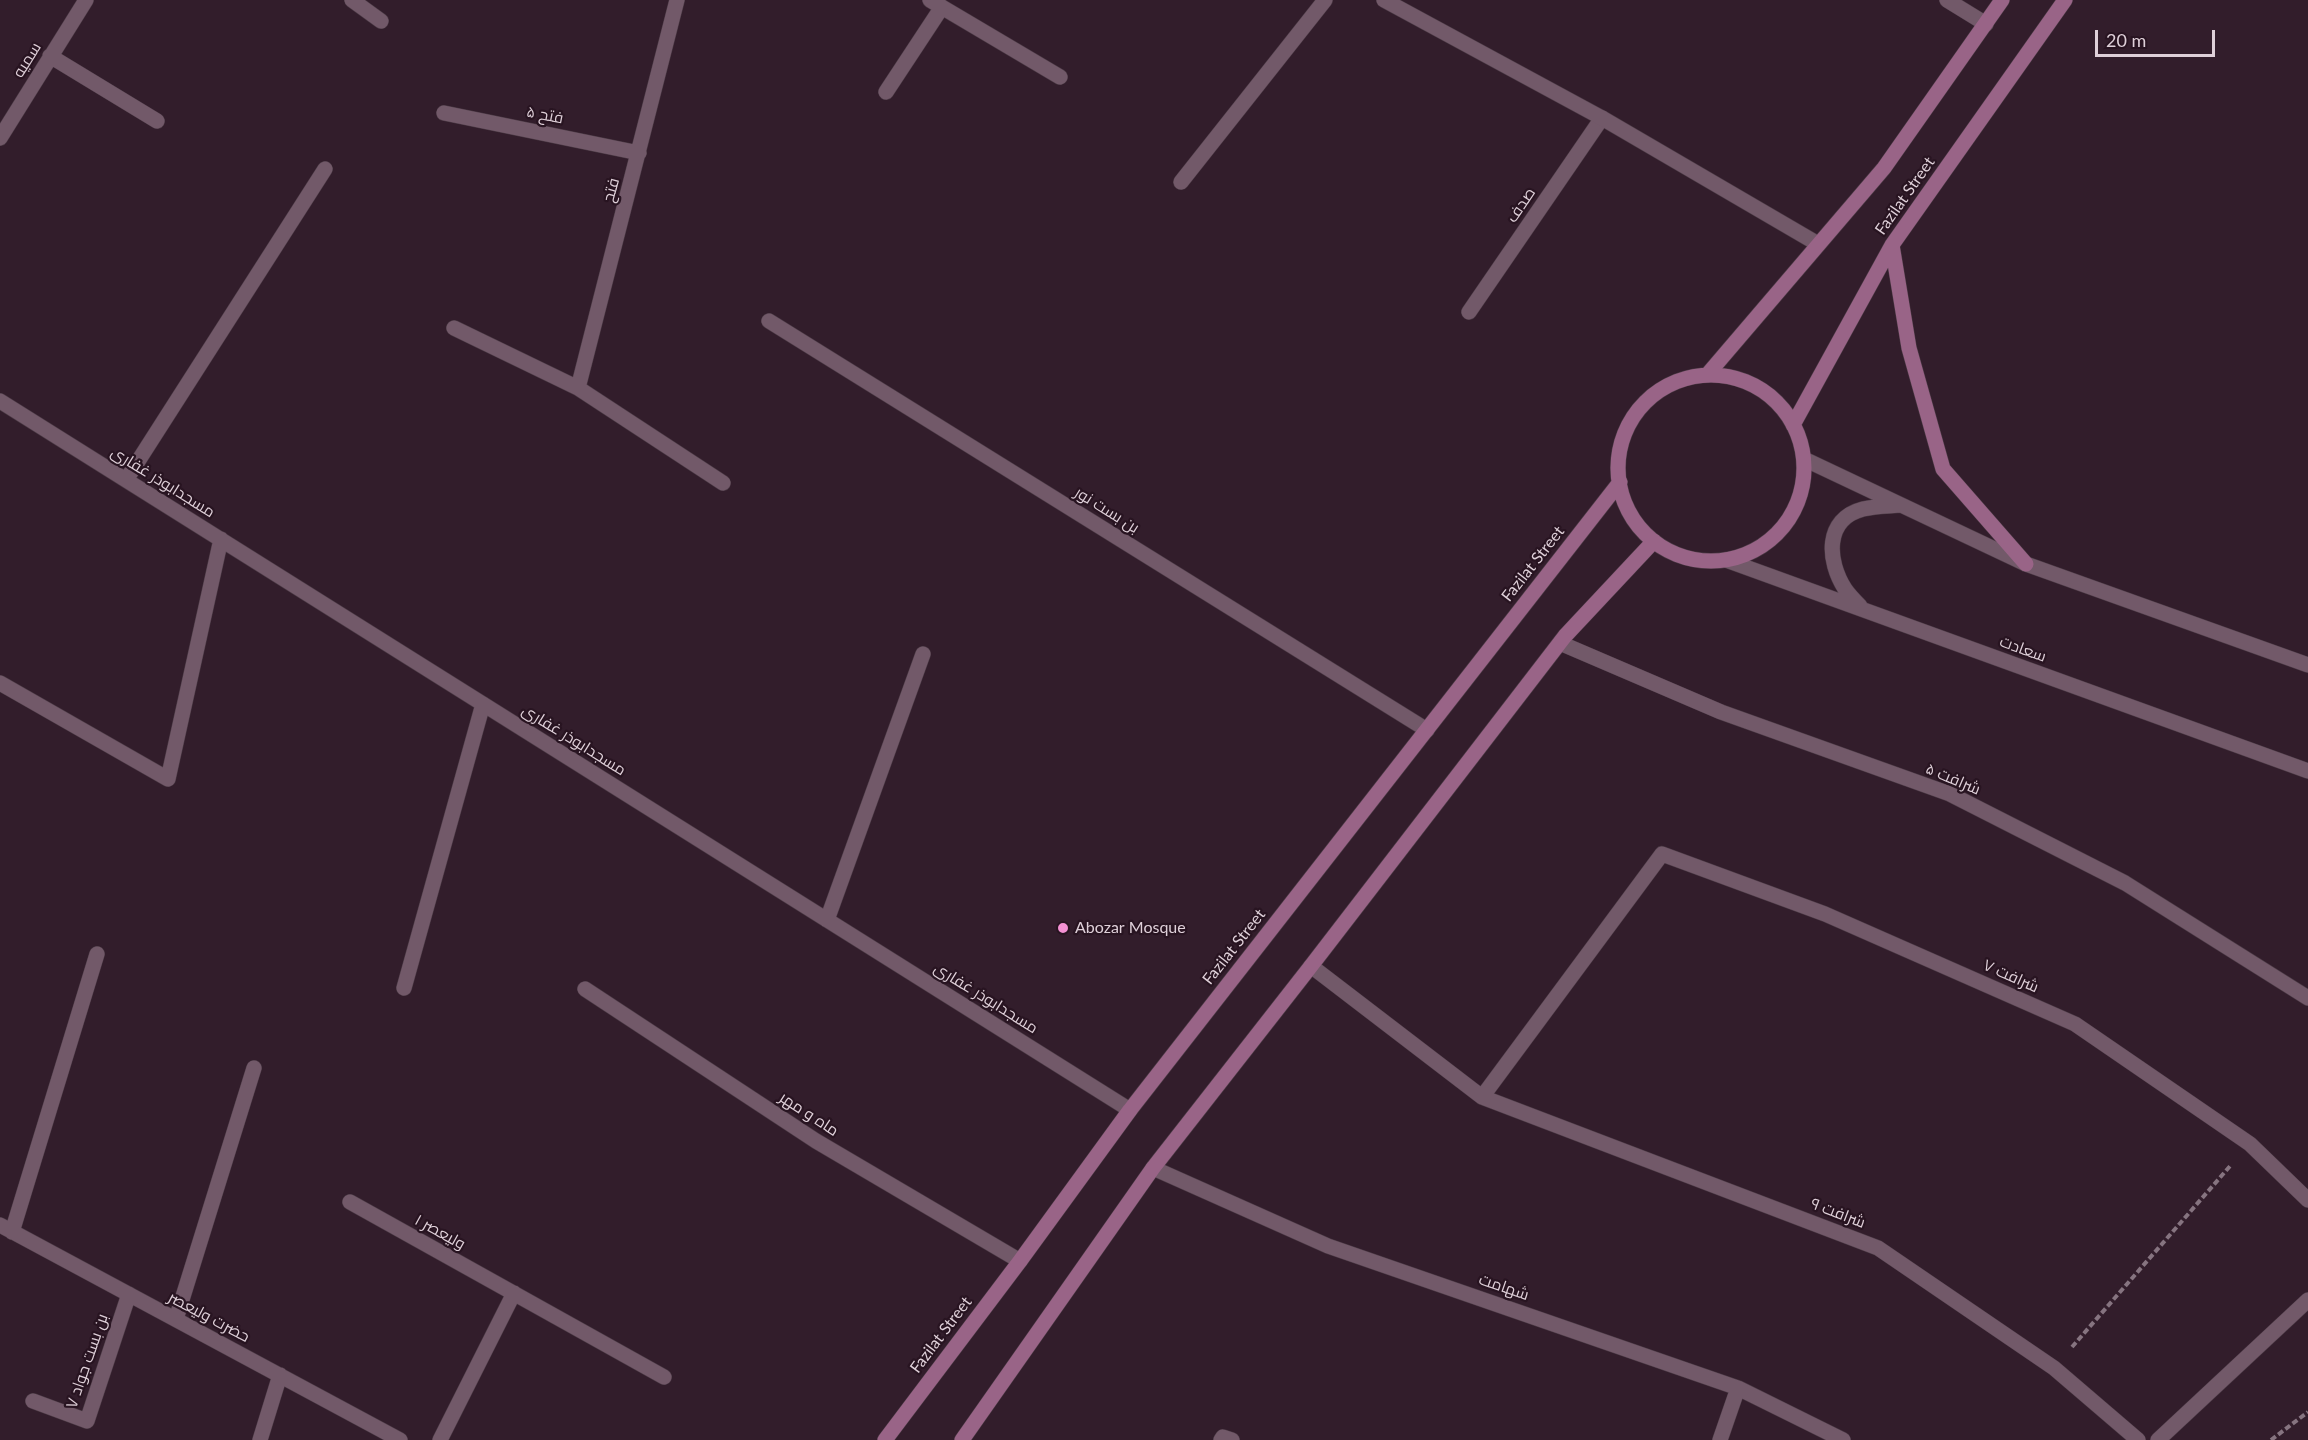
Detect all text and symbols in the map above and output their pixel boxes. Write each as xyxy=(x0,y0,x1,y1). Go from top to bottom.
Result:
scale bar xyxy=(2098,18,2218,56)
text: 20 m xyxy=(2106,29,2146,51)
street label: سمیه xyxy=(9,39,45,81)
street label: فتح ۵ xyxy=(525,102,565,128)
street label: Fazilat Street xyxy=(1871,153,1939,239)
street label: فتح xyxy=(599,176,623,204)
street label: صدف xyxy=(1502,184,1540,226)
street label: مسجدابوذر غفاری xyxy=(107,442,219,522)
street label: بن بست نور xyxy=(1071,483,1143,537)
street label: Fazilat Street xyxy=(1498,522,1568,606)
street label: سعادت xyxy=(1997,632,2049,666)
street label: مسجدابوذر غفاری xyxy=(518,700,630,780)
street label: شرافت ۵ xyxy=(1923,759,1983,799)
street label: Fazilat Street xyxy=(1199,905,1269,989)
place label: Abozar Mosque xyxy=(1075,918,1186,938)
marker: Abozar Mosque xyxy=(1056,921,1070,935)
street label: شرافت ۷ xyxy=(1980,955,2042,997)
street label: مسجدابوذر غفاری xyxy=(930,958,1042,1038)
street label: ماه و مهر xyxy=(776,1088,842,1140)
street label: شرافت ۹ xyxy=(1808,1194,1868,1232)
street label: ولیعصر ۱ xyxy=(411,1210,469,1254)
street label: شهامت xyxy=(1476,1269,1532,1305)
street label: حضرت ولیعصر xyxy=(165,1288,253,1346)
street label: Fazilat Street xyxy=(906,1293,976,1377)
street label: بن بست جواد ۷ xyxy=(62,1311,112,1411)

